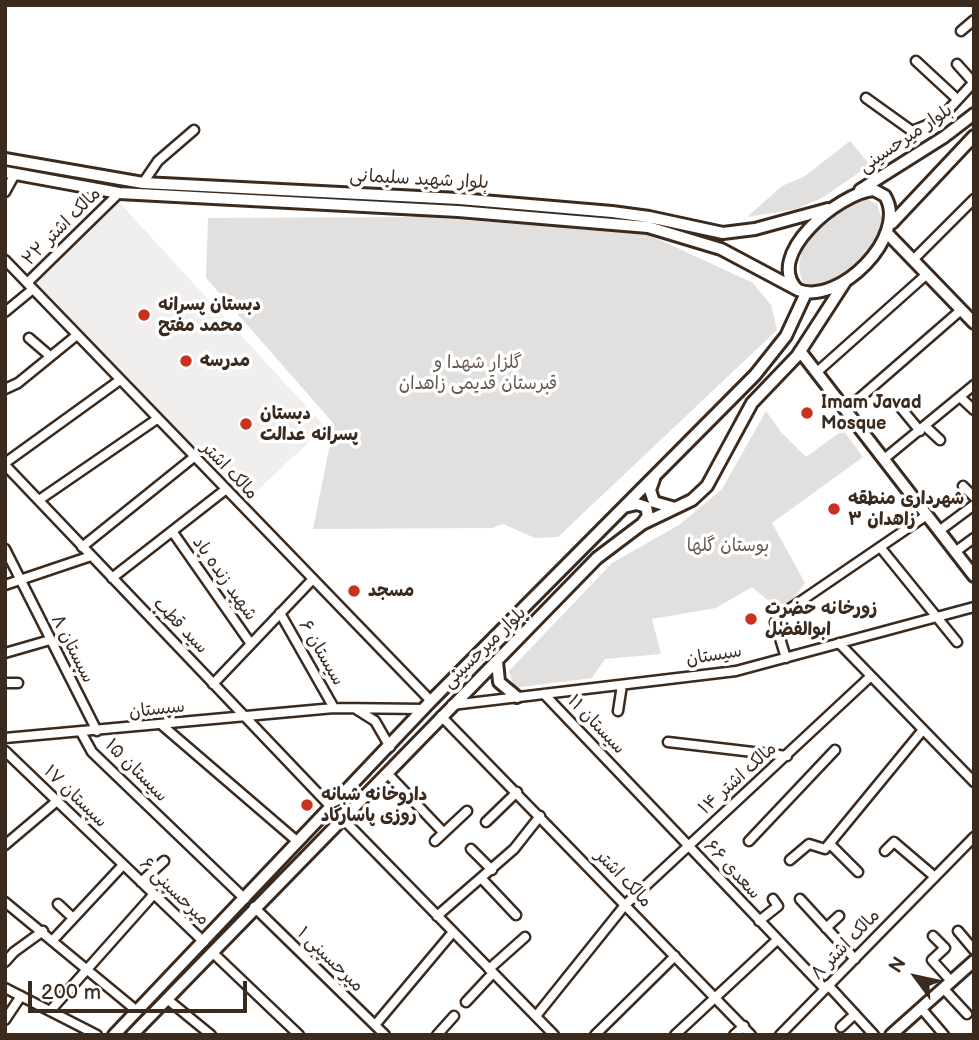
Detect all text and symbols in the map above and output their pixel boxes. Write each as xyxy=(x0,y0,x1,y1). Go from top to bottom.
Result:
street label: بلوار میرحسینی xyxy=(855,100,957,178)
street label: بلوار شهید سلیمانی xyxy=(349,166,489,194)
street label: مالک اشتر ۲۲ xyxy=(18,183,106,271)
place label: دبستان پسرانه محمد مفتح xyxy=(158,294,261,336)
marker: دبستان پسرانه محمد مفتح xyxy=(136,307,152,323)
place label: مدرسه xyxy=(200,350,250,372)
park label: گلزار شهدا و قبرستان قدیمی زاهدان xyxy=(399,352,557,394)
marker: مدرسه xyxy=(178,353,194,369)
place label: Imam Javad Mosque xyxy=(821,392,921,434)
place label: دبستان پسرانه عدالت xyxy=(260,403,358,446)
marker: Imam Javad Mosque xyxy=(799,405,815,421)
marker: دبستان پسرانه عدالت xyxy=(238,416,254,432)
street label: مالک اشتر xyxy=(196,437,262,505)
place label: شهرداری منطقه ۳ زاهدان xyxy=(848,488,964,530)
marker: شهرداری منطقه ۳ زاهدان xyxy=(826,501,842,517)
street label: شهید زنده یاد xyxy=(187,533,261,625)
park label: بوستان گلها xyxy=(687,535,769,557)
place label: مسجد xyxy=(368,580,414,602)
marker: مسجد xyxy=(346,583,362,599)
street label: سید قطب xyxy=(148,593,212,659)
place label: زورخانه حضرت ابوالفضل xyxy=(765,598,877,640)
street label: بلوار میرحسینی xyxy=(439,603,531,693)
street label: سیستان ۸ xyxy=(46,611,98,687)
marker: زورخانه حضرت ابوالفضل xyxy=(743,611,759,627)
street label: سیستان ۶ xyxy=(294,616,348,690)
street label: سیستان xyxy=(685,641,743,671)
street label: سیستان ۱۱ xyxy=(562,691,630,759)
street label: سیستان xyxy=(128,696,186,724)
street label: سیستان ۱۵ xyxy=(100,735,172,807)
street label: مالک اشتر ۱۴ xyxy=(695,738,781,820)
street label: سیستان ۱۷ xyxy=(39,761,111,833)
place label: داروخانه شبانه روزی پاسارگاد xyxy=(321,784,427,826)
marker: داروخانه شبانه روزی پاسارگاد xyxy=(299,797,315,813)
street label: سعدی ۶۶ xyxy=(699,836,765,904)
street label: مالک اشتر xyxy=(590,845,656,913)
street label: میرحسینی ۶ xyxy=(135,853,213,931)
street label: مالک اشتر ۸ xyxy=(807,905,885,985)
street label: میرحسینی ۱ xyxy=(292,923,368,997)
north arrow xyxy=(881,942,951,1012)
text: N xyxy=(884,953,912,978)
scale bar xyxy=(32,967,250,1011)
text: 200 m xyxy=(41,980,101,1005)

